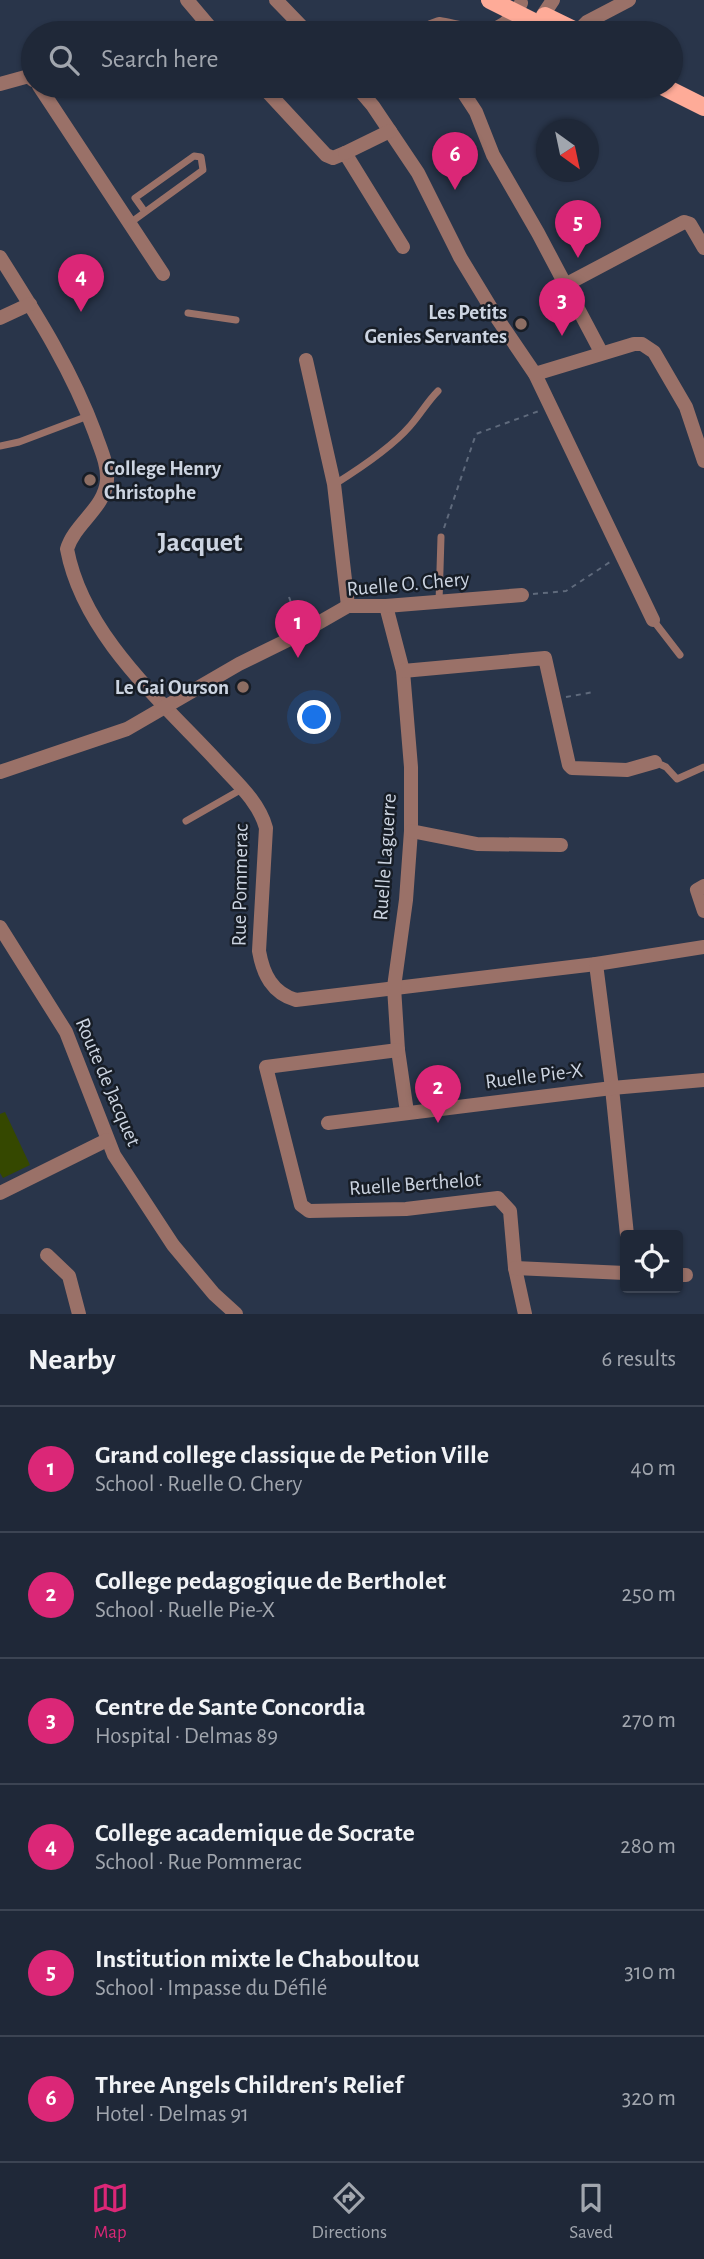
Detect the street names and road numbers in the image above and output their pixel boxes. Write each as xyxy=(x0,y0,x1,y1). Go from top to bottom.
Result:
street label: Ruelle O. Chery xyxy=(346,568,470,600)
street label: Ruelle Laguerre xyxy=(370,793,400,921)
street label: Rue Pommerac xyxy=(228,824,252,946)
street label: Route de Jacquet xyxy=(72,1015,145,1149)
street label: Ruelle Pie-X xyxy=(484,1060,584,1092)
street label: Ruelle Berthelot xyxy=(348,1169,482,1199)

